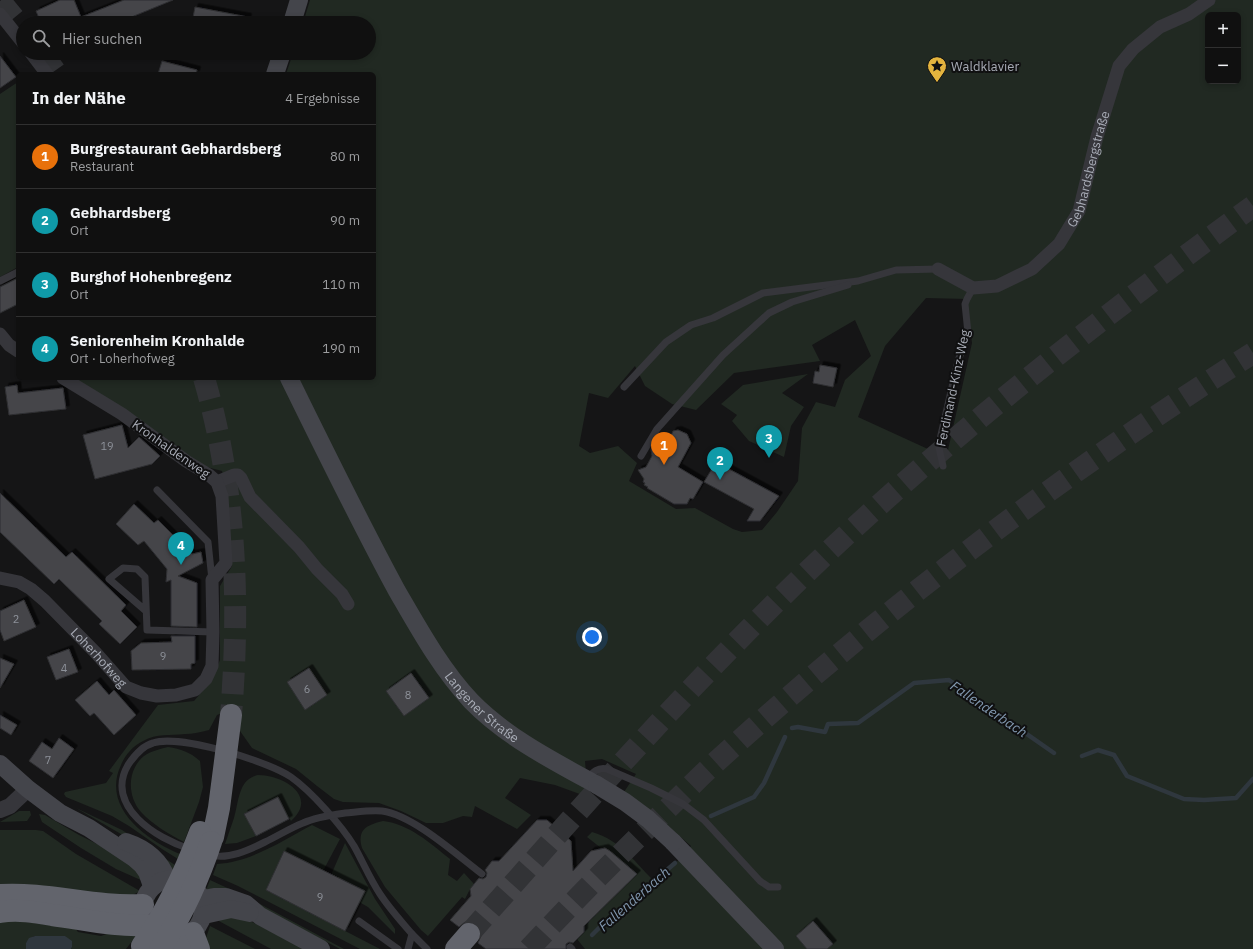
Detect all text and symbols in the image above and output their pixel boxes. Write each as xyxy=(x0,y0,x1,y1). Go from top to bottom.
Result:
map controls xyxy=(1205,12,1241,84)
button: + xyxy=(1205,12,1241,48)
search box xyxy=(16,16,376,60)
icon: search xyxy=(30,27,52,49)
text: Hier suchen xyxy=(62,29,142,48)
button: − xyxy=(1205,48,1241,84)
place icon: Waldklavier xyxy=(926,55,948,83)
place label: Waldklavier xyxy=(951,58,1019,75)
text: In der Nähe xyxy=(32,87,126,109)
text: 4 Ergebnisse xyxy=(285,90,360,107)
street label: Gebhardsbergstraße xyxy=(1063,109,1113,230)
text: Burgrestaurant Gebhardsberg xyxy=(70,139,281,158)
text: 1 xyxy=(41,148,49,165)
text: 80 m xyxy=(330,148,360,165)
text: Restaurant xyxy=(70,158,134,175)
text: Gebhardsberg xyxy=(70,203,170,222)
text: 2 xyxy=(41,212,49,229)
text: 90 m xyxy=(330,212,360,229)
text: Ort xyxy=(70,222,89,239)
text: Burghof Hohenbregenz xyxy=(70,267,232,286)
text: 3 xyxy=(41,276,49,293)
text: 110 m xyxy=(322,276,360,293)
text: Ort xyxy=(70,286,89,303)
street label: Ferdinand-Kinz-Weg xyxy=(932,328,974,448)
text: Seniorenheim Kronhalde xyxy=(70,331,245,350)
text: 4 xyxy=(41,340,49,357)
text: 190 m xyxy=(322,340,360,357)
text: Ort · Loherhofweg xyxy=(70,350,175,367)
street label: Kronhaldenweg xyxy=(129,416,213,482)
pin: 3 xyxy=(756,425,782,458)
pin: 1 xyxy=(651,432,677,465)
house number: 19 xyxy=(100,439,114,453)
pin: 2 xyxy=(707,447,733,480)
pin: 4 xyxy=(168,532,194,565)
house number: 2 xyxy=(13,612,19,626)
street label: Loherhofweg xyxy=(67,624,131,691)
your location xyxy=(582,627,602,647)
house number: 9 xyxy=(160,649,166,663)
house number: 4 xyxy=(61,661,68,675)
street label: Langener Straße xyxy=(441,668,523,746)
water label: Fallenderbach xyxy=(947,677,1031,741)
house number: 6 xyxy=(304,682,310,696)
house number: 8 xyxy=(405,688,411,702)
house number: 7 xyxy=(45,753,51,767)
water label: Fallenderbach xyxy=(595,863,674,935)
house number: 9 xyxy=(317,890,323,904)

